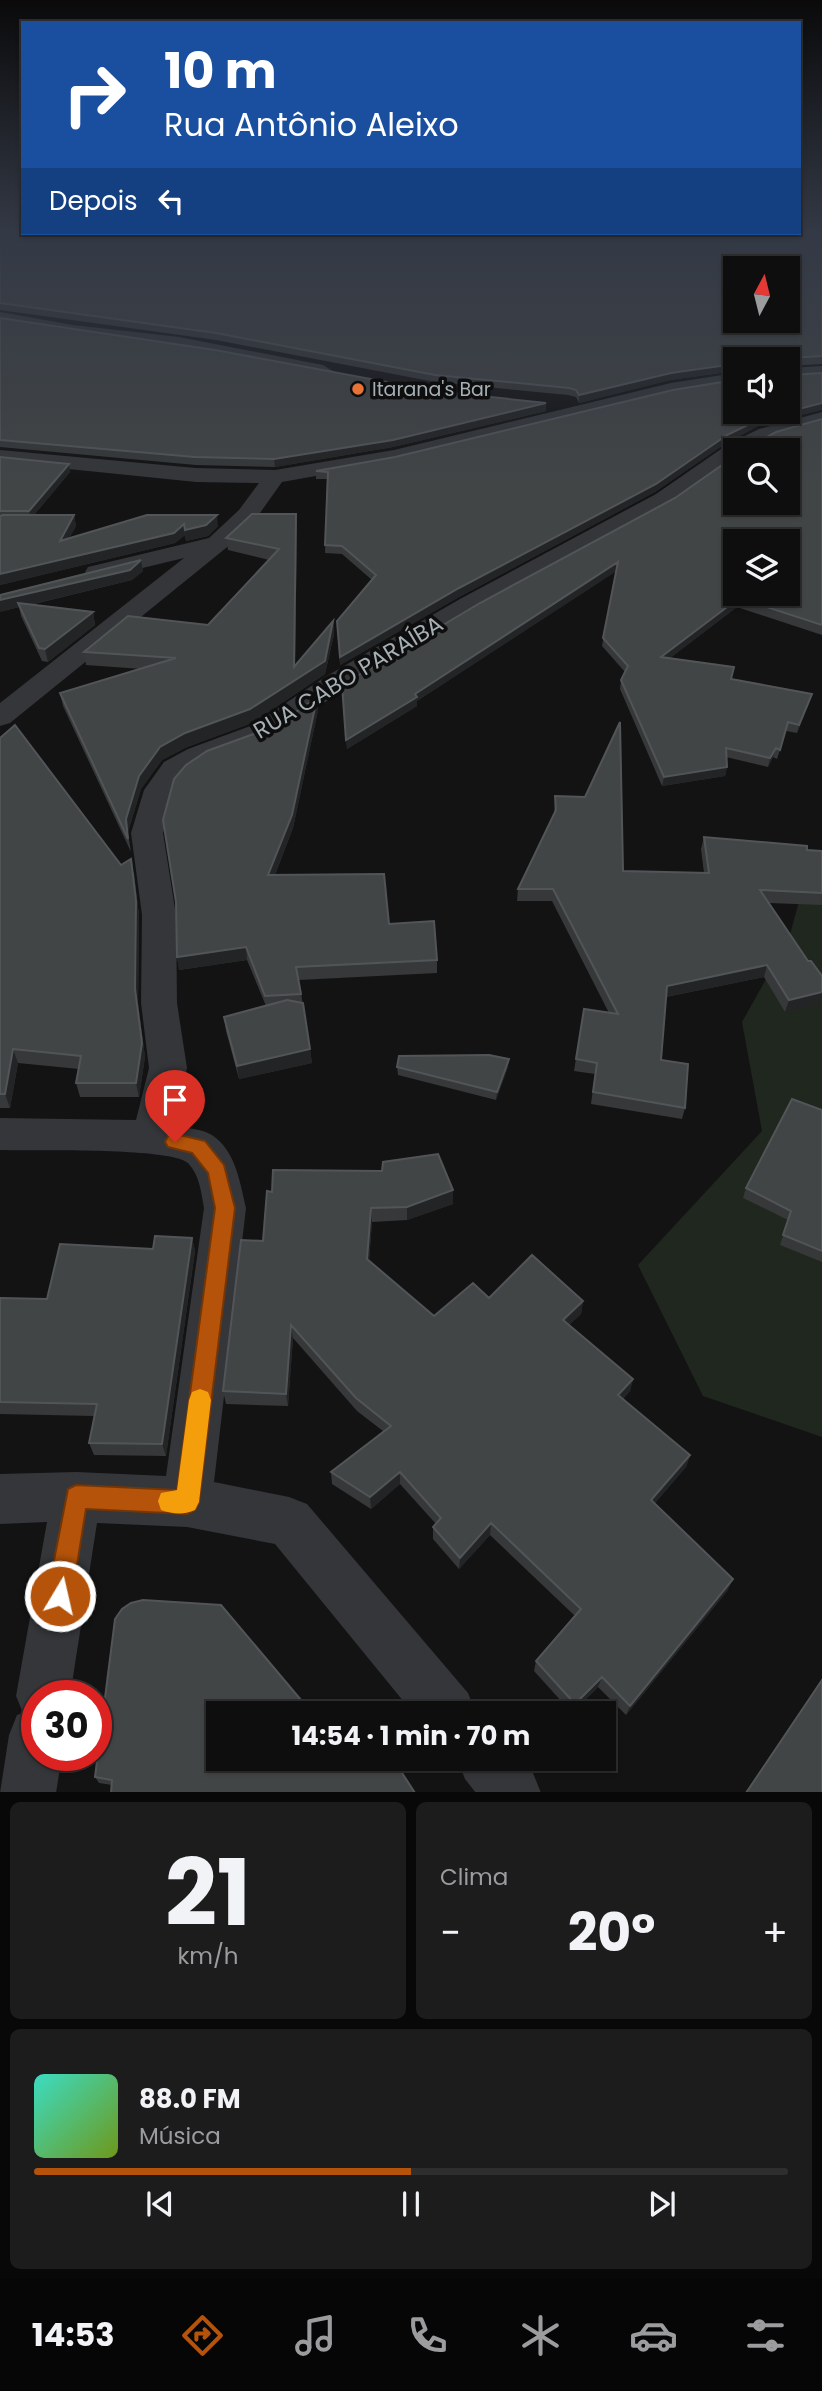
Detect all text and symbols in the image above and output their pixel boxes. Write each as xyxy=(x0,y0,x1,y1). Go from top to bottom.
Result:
text: 10 m xyxy=(164,37,277,105)
icon: right xyxy=(49,49,140,140)
text: Rua Antônio Aleixo xyxy=(164,102,459,147)
icon: left xyxy=(152,182,190,220)
text: Depois xyxy=(49,183,138,219)
north arrow xyxy=(723,256,800,332)
map controls xyxy=(723,256,800,606)
button: sound xyxy=(723,347,800,424)
place label: Itarana's Bar xyxy=(372,376,491,403)
marker: Itarana's Bar xyxy=(350,381,366,397)
button: search xyxy=(723,438,800,515)
button: layers xyxy=(723,529,800,606)
street label: RUA CABO PARAÍBA xyxy=(247,608,449,746)
pin xyxy=(145,1070,205,1142)
icon: arrive xyxy=(156,1081,194,1119)
position arrow xyxy=(23,1559,97,1633)
speed limit sign: 30 xyxy=(21,1680,112,1771)
text: 14:54 · 1 min · 70 m xyxy=(292,1718,530,1754)
text: 21 xyxy=(165,1829,251,1957)
text: Clima xyxy=(440,1861,508,1893)
text: 20° xyxy=(568,1896,655,1969)
text: − xyxy=(440,1906,461,1959)
text: + xyxy=(762,1906,788,1959)
text: km/h xyxy=(177,1940,239,1972)
text: 88.0 FM xyxy=(139,2081,241,2117)
text: Música xyxy=(139,2120,221,2152)
icon: previous xyxy=(141,2185,179,2223)
icon: pause xyxy=(392,2185,430,2223)
icon: next xyxy=(643,2185,681,2223)
icon: directions xyxy=(178,2311,227,2360)
icon: music xyxy=(291,2311,340,2360)
icon: phone xyxy=(403,2311,452,2360)
icon: climate xyxy=(516,2311,565,2360)
icon: car xyxy=(629,2311,678,2360)
icon: filters xyxy=(741,2311,790,2360)
text: 14:53 xyxy=(32,2312,115,2357)

